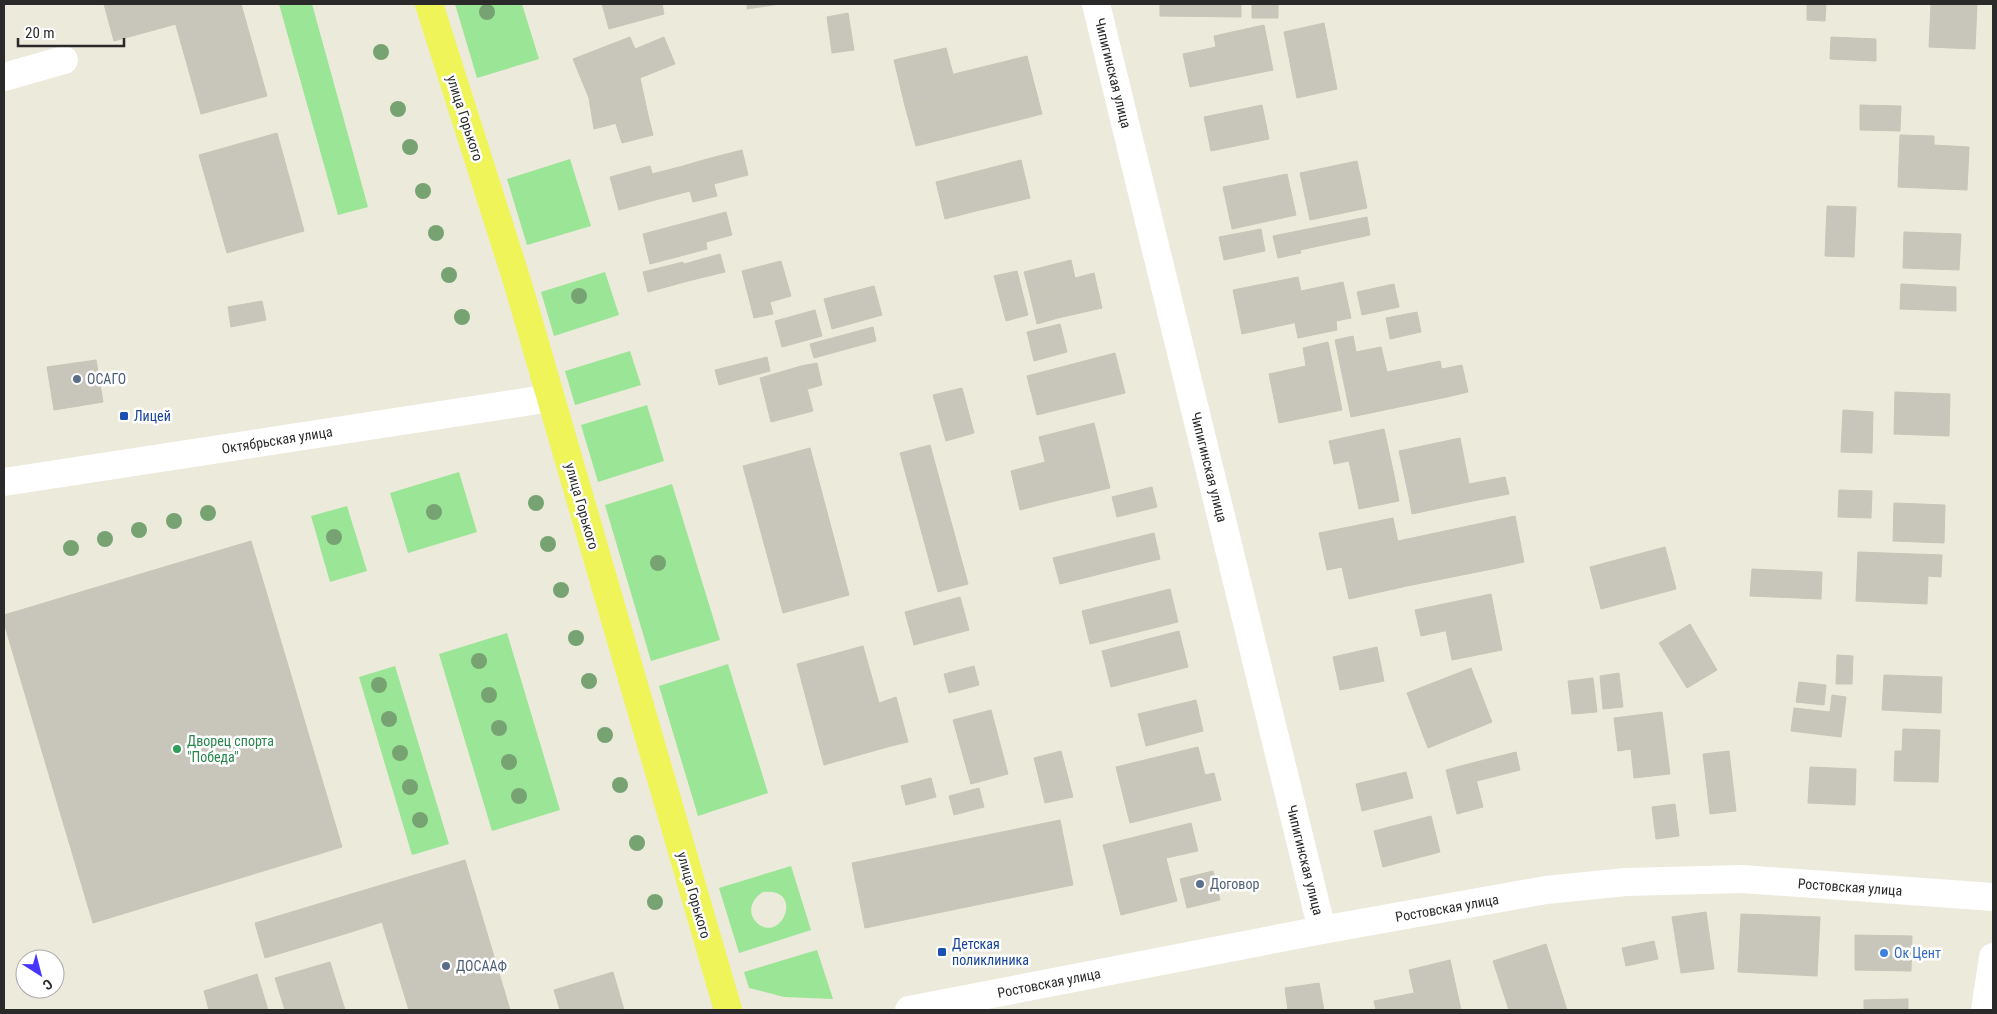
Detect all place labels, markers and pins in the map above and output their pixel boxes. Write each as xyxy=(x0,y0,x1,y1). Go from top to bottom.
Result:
place label: ОСАГО xyxy=(87,371,126,387)
marker: ОСАГО xyxy=(71,373,83,385)
place label: Лицей xyxy=(134,408,171,424)
marker: Лицей xyxy=(118,410,130,422)
place label: Дворец спорта "Победа" xyxy=(187,733,274,765)
marker: Дворец спорта "Победа" xyxy=(171,743,183,755)
place label: Договор xyxy=(1210,876,1259,892)
marker: Договор xyxy=(1194,878,1206,890)
place label: Детская поликлиника xyxy=(952,936,1029,968)
place label: Ок Цент xyxy=(1894,945,1941,961)
marker: Детская поликлиника xyxy=(936,946,948,958)
marker: Ок Цент xyxy=(1878,947,1890,959)
place label: ДОСААФ xyxy=(456,958,507,974)
marker: ДОСААФ xyxy=(440,960,452,972)

